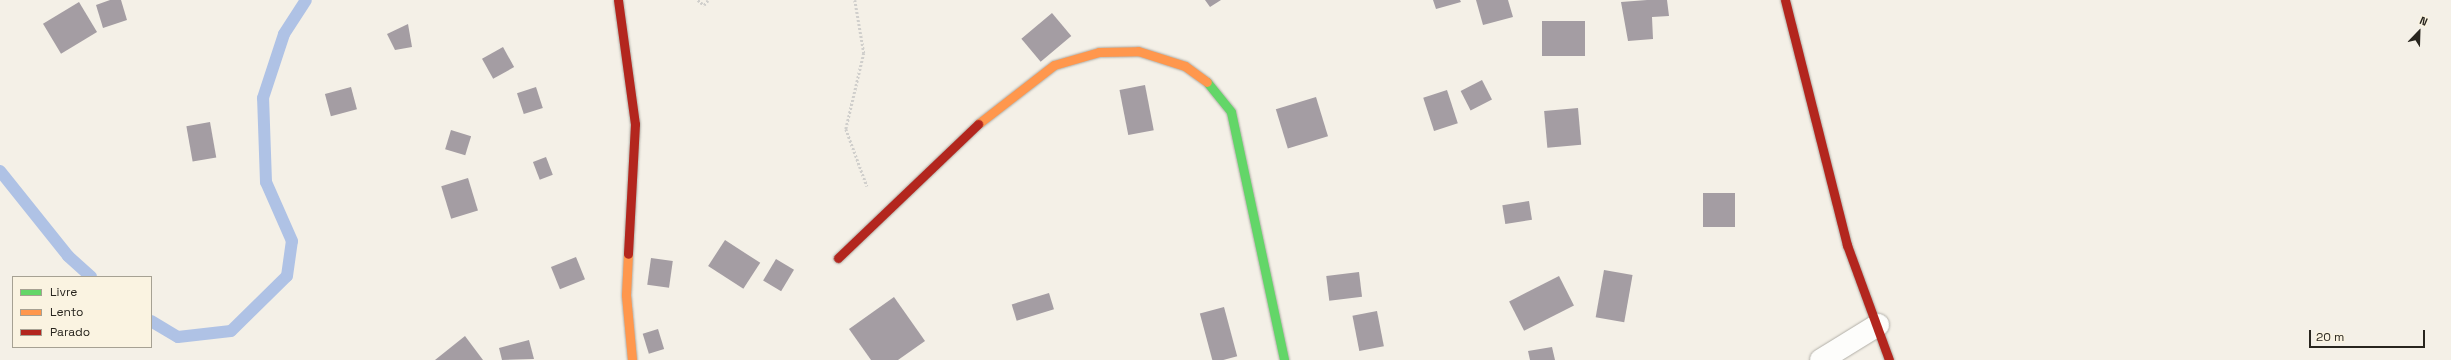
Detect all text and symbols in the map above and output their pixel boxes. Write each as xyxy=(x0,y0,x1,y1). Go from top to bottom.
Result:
north arrow xyxy=(2399,12,2439,52)
text: N xyxy=(2418,13,2430,29)
legend xyxy=(12,276,152,348)
text: Livre xyxy=(50,284,77,300)
text: Lento xyxy=(50,304,84,320)
scale bar xyxy=(2311,322,2427,348)
text: Parado xyxy=(50,324,90,340)
text: 20 m xyxy=(2316,329,2344,345)

